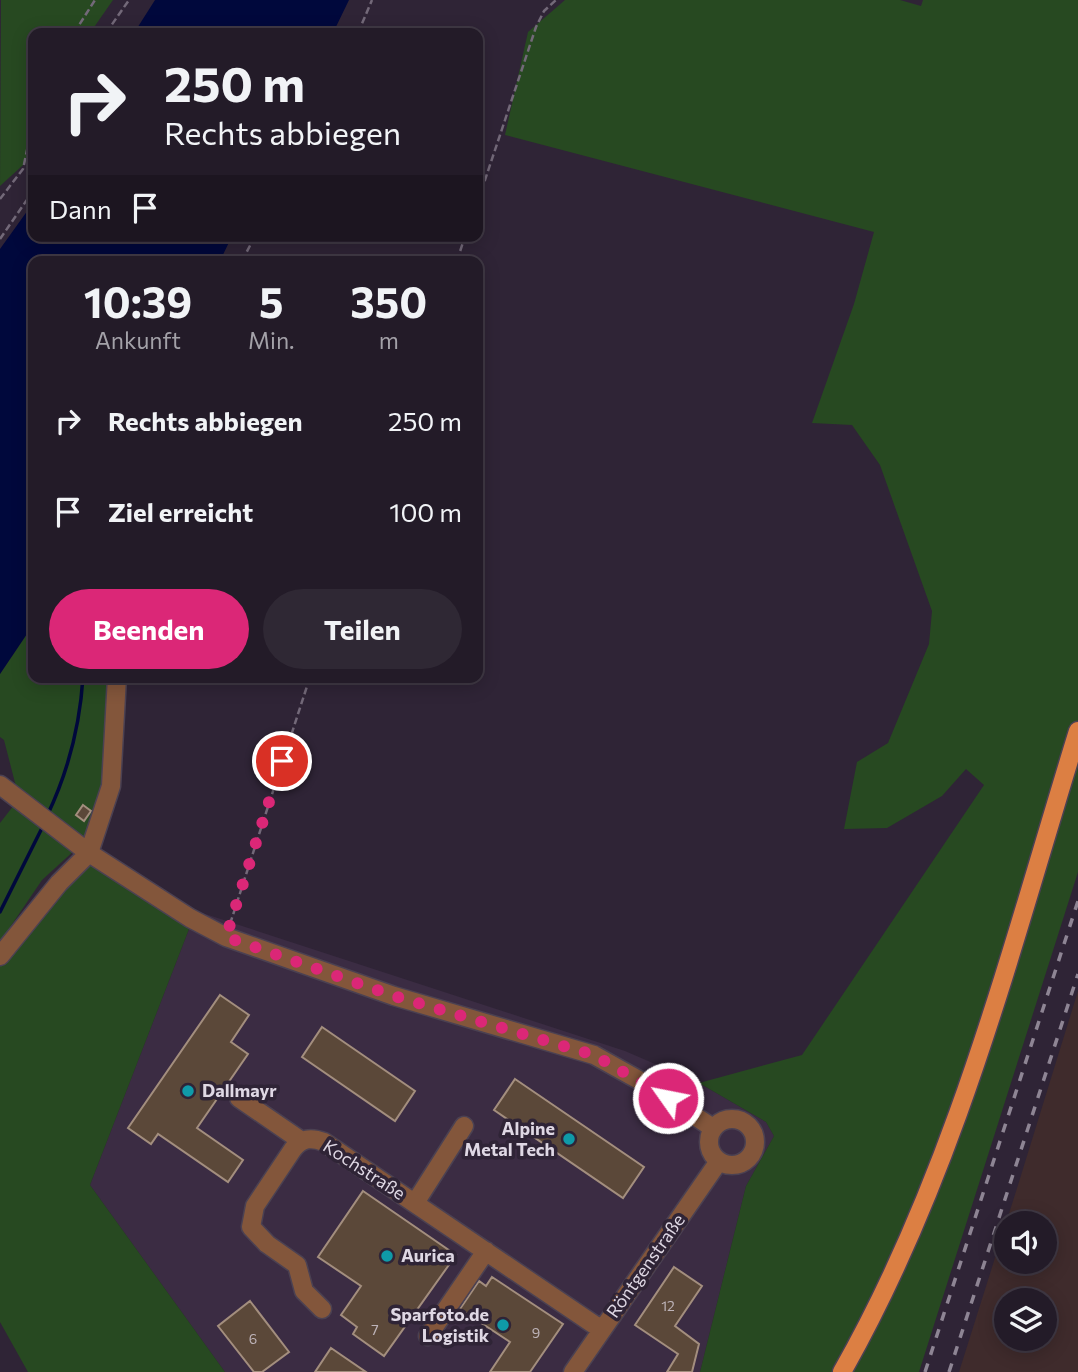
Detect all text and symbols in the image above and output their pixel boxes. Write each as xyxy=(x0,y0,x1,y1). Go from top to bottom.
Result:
text: 250 m xyxy=(164,52,305,112)
icon: right xyxy=(49,56,140,147)
text: Rechts abbiegen xyxy=(164,112,401,152)
icon: arrive xyxy=(126,189,164,227)
text: Dann xyxy=(49,193,112,224)
text: 10:39 xyxy=(84,275,192,327)
text: 5 xyxy=(259,275,283,327)
text: 350 xyxy=(350,275,427,327)
text: Ankunft xyxy=(95,326,181,354)
text: Min. xyxy=(248,326,295,354)
text: m xyxy=(379,326,399,354)
icon: right xyxy=(49,402,87,440)
text: Rechts abbiegen xyxy=(108,405,303,436)
text: 250 m xyxy=(388,405,462,436)
icon: arrive xyxy=(49,493,87,531)
text: Ziel erreicht xyxy=(108,496,253,527)
text: 100 m xyxy=(389,496,462,527)
button: Beenden xyxy=(49,589,249,669)
button: Teilen xyxy=(263,589,462,669)
pin xyxy=(252,731,312,791)
icon: arrive xyxy=(263,742,301,780)
position arrow xyxy=(631,1061,705,1135)
place label: Dallmayr xyxy=(202,1079,277,1101)
marker: Dallmayr xyxy=(180,1083,196,1099)
place label: Alpine Metal Tech xyxy=(464,1117,555,1160)
marker: Alpine Metal Tech xyxy=(561,1131,577,1147)
street label: Kochstraße xyxy=(319,1134,410,1204)
street label: Röntgenstraße xyxy=(601,1209,689,1322)
map controls xyxy=(994,1211,1057,1351)
button: sound xyxy=(994,1211,1057,1274)
place label: Aurica xyxy=(401,1244,455,1266)
marker: Aurica xyxy=(379,1248,395,1264)
button: layers xyxy=(994,1288,1057,1351)
house number: 12 xyxy=(661,1297,675,1314)
place label: Sparfoto.de Logistik xyxy=(390,1303,490,1346)
marker: Sparfoto.de Logistik xyxy=(495,1317,511,1333)
house number: 7 xyxy=(371,1321,379,1338)
house number: 9 xyxy=(532,1324,540,1341)
house number: 6 xyxy=(249,1330,257,1347)

